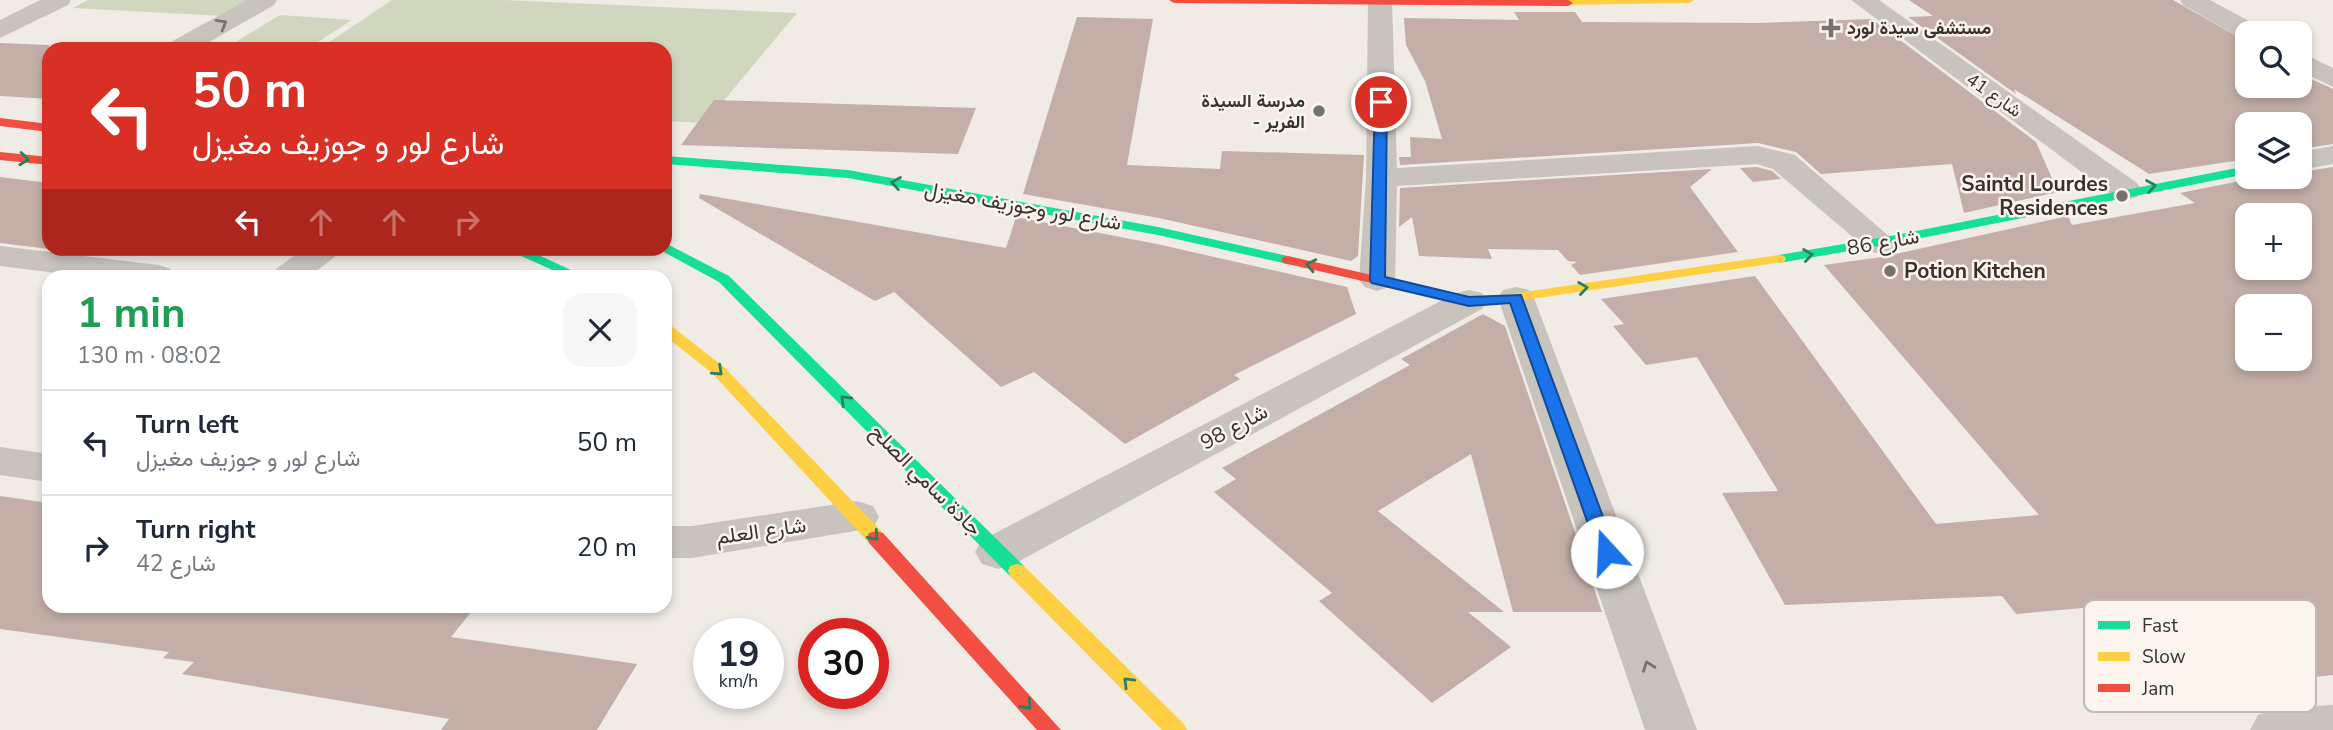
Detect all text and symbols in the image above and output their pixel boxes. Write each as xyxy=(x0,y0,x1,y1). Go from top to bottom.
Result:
place label: مستشفى سيدة لورد xyxy=(1847,16,1991,40)
marker: مستشفى سيدة لورد xyxy=(1821,18,1841,38)
one-way arrow xyxy=(214,20,227,33)
map controls xyxy=(2235,21,2312,371)
button: search xyxy=(2235,21,2312,98)
text: 50 m xyxy=(192,57,307,124)
street label: شارع 41 xyxy=(1962,67,2026,123)
icon: left xyxy=(77,70,168,161)
pin xyxy=(1351,72,1411,132)
icon: arrive xyxy=(1362,83,1400,121)
place label: مدرسة السيدة - الفرير xyxy=(1201,89,1305,134)
marker: مدرسة السيدة - الفرير xyxy=(1311,103,1327,119)
button: layers xyxy=(2235,112,2312,189)
text: شارع لور و جوزيف مغيزل xyxy=(192,122,504,165)
one-way arrow xyxy=(19,151,30,166)
place label: Saintd Lourdes Residences xyxy=(1961,170,2108,222)
street label: شارع لور وجوزيف مغيزل xyxy=(922,175,1124,237)
one-way arrow xyxy=(890,176,902,191)
one-way arrow xyxy=(2145,179,2157,194)
marker: Saintd Lourdes Residences xyxy=(2114,188,2130,204)
icon: left xyxy=(229,203,267,241)
icon: ahead xyxy=(302,203,340,241)
icon: ahead xyxy=(375,203,413,241)
icon: right xyxy=(448,203,486,241)
button: + xyxy=(2235,203,2312,280)
street label: شارع 86 xyxy=(1845,222,1921,262)
one-way arrow xyxy=(1803,248,1814,263)
place label: Potion Kitchen xyxy=(1904,257,2046,285)
one-way arrow xyxy=(1305,259,1317,273)
marker: Potion Kitchen xyxy=(1882,263,1898,279)
one-way arrow xyxy=(1577,281,1589,296)
text: 1 min xyxy=(77,285,186,342)
button: close xyxy=(563,293,637,367)
button: − xyxy=(2235,294,2312,371)
text: 130 m · 08:02 xyxy=(77,340,222,371)
one-way arrow xyxy=(710,363,723,375)
one-way arrow xyxy=(841,395,854,408)
street label: شارع 98 xyxy=(1195,398,1273,456)
text: Turn left xyxy=(136,407,239,442)
street label: جادة سامي الصلح xyxy=(862,418,988,544)
icon: left xyxy=(77,424,115,462)
text: 50 m xyxy=(577,425,637,460)
text: شارع لور و جوزيف مغيزل xyxy=(136,443,360,474)
street label: شارع العلم xyxy=(714,511,808,551)
text: Turn right xyxy=(136,512,255,547)
position arrow xyxy=(1570,515,1644,589)
one-way arrow xyxy=(866,528,878,541)
icon: right xyxy=(77,529,115,567)
text: 20 m xyxy=(577,530,637,565)
text: شارع 42 xyxy=(136,548,216,579)
legend xyxy=(2084,600,2316,712)
text: Fast xyxy=(2142,613,2178,639)
speed limit sign: 30 xyxy=(798,618,889,709)
text: 19 xyxy=(717,631,760,678)
text: Slow xyxy=(2142,644,2186,670)
one-way arrow xyxy=(1642,660,1656,672)
text: km/h xyxy=(719,669,758,693)
text: Jam xyxy=(2141,676,2175,702)
one-way arrow xyxy=(1123,677,1136,690)
one-way arrow xyxy=(1019,697,1031,710)

